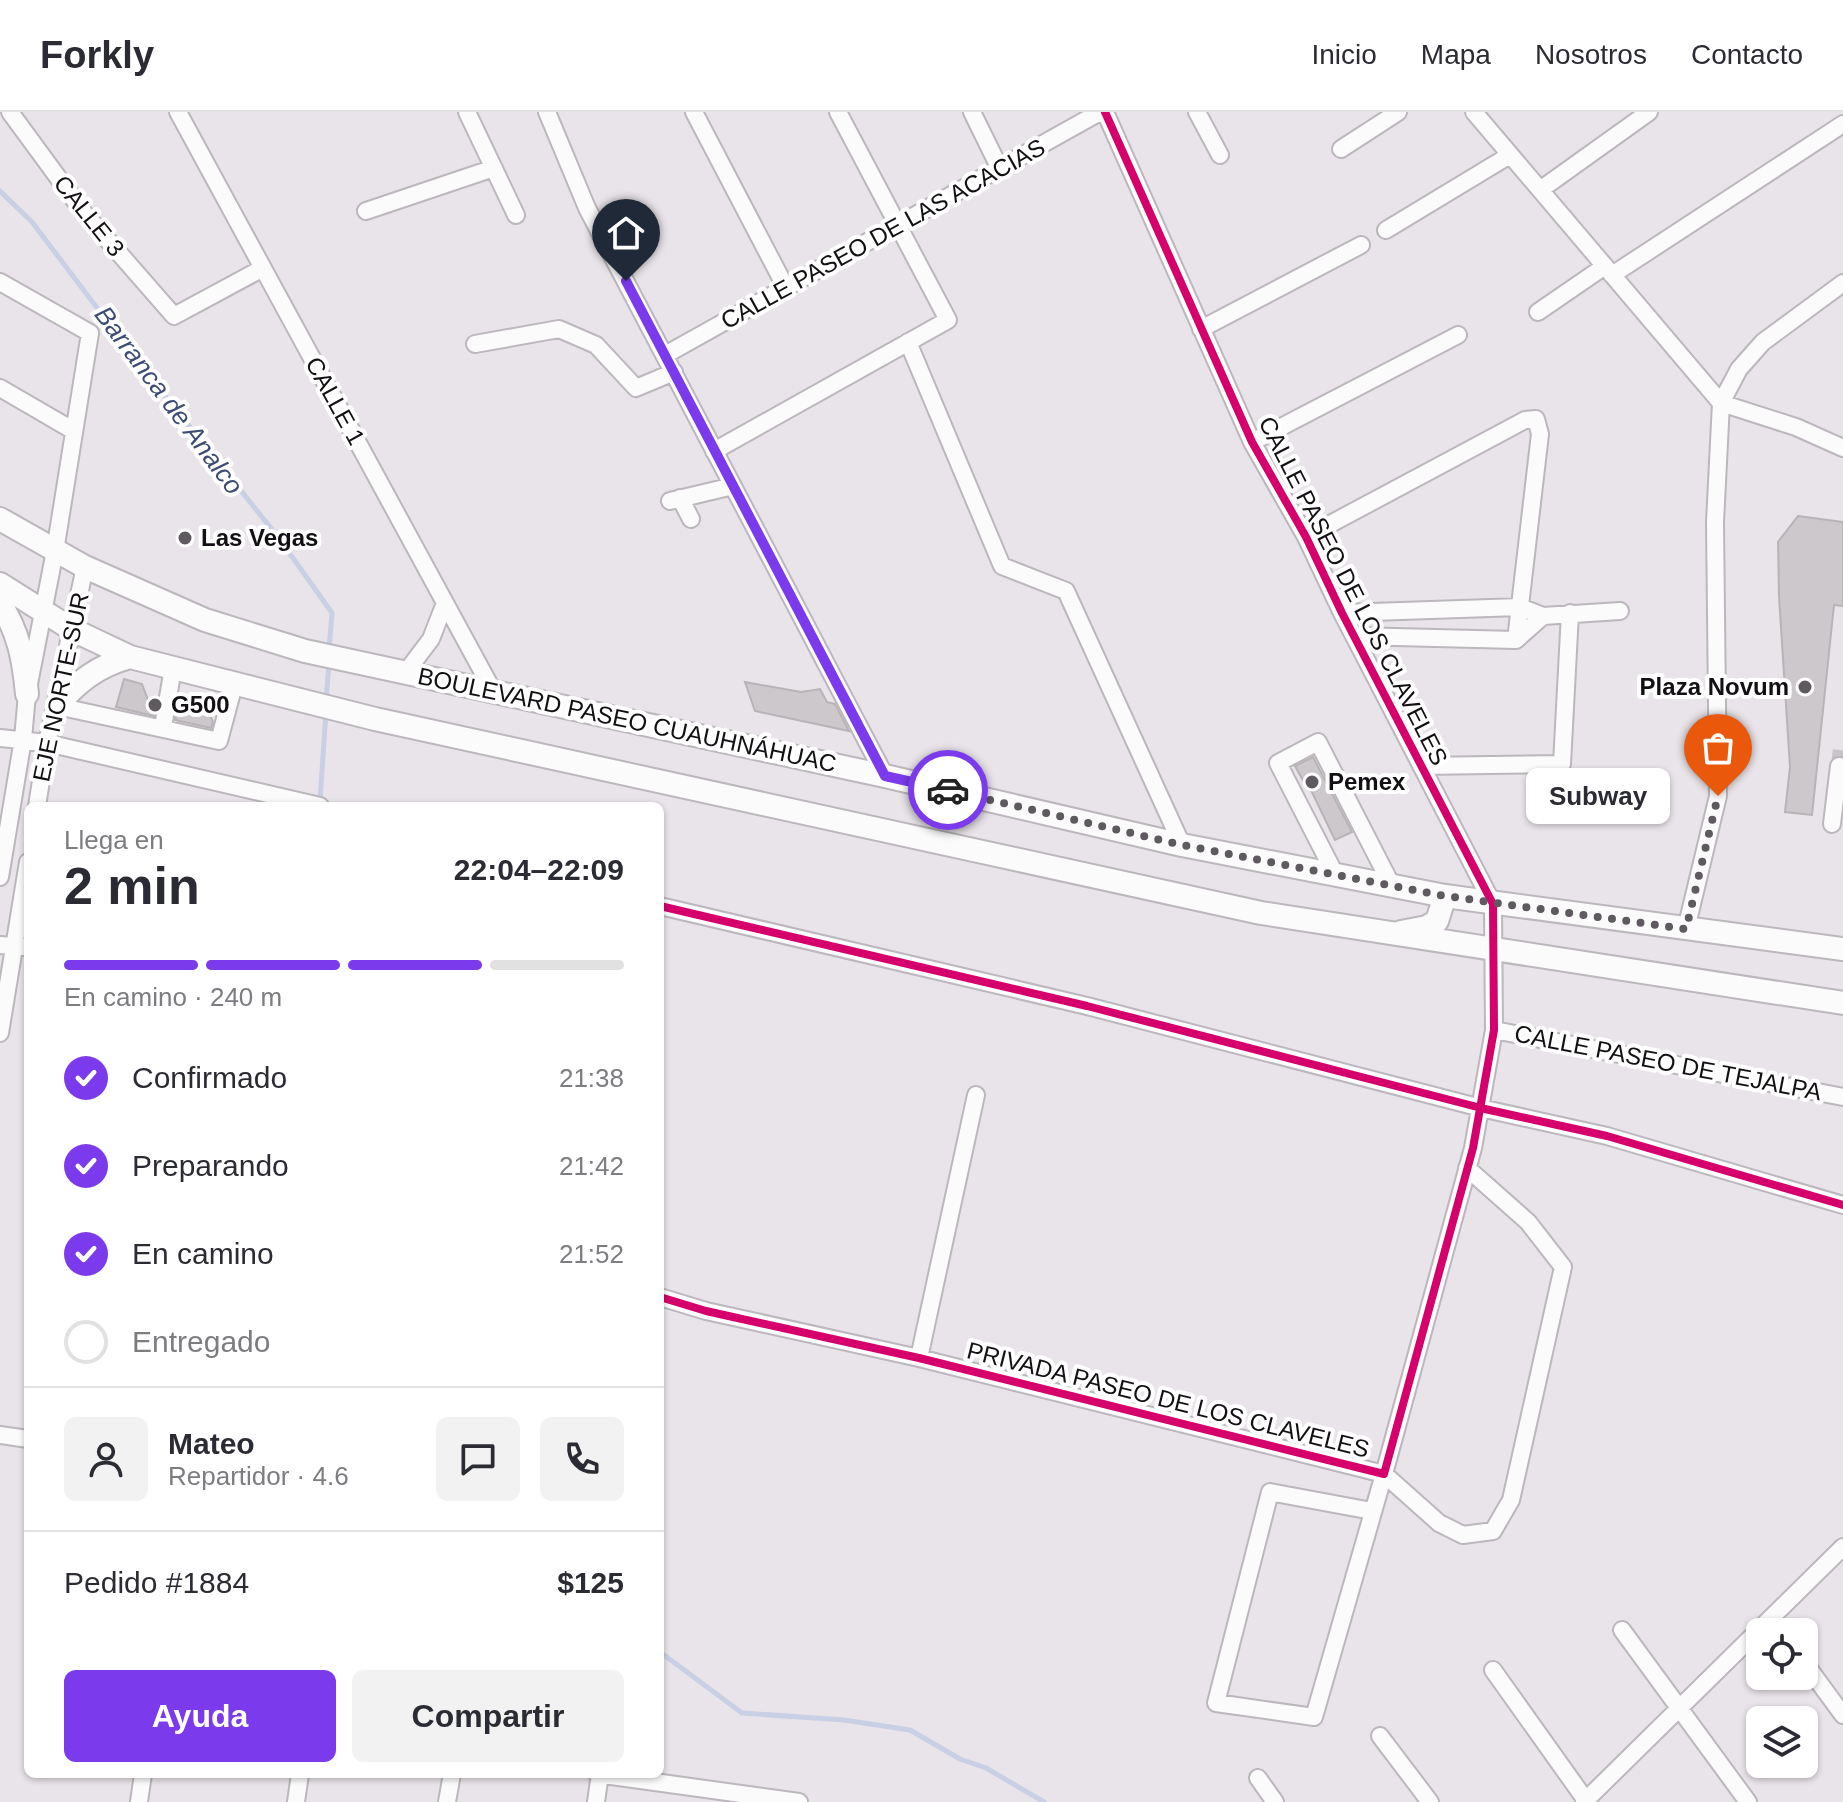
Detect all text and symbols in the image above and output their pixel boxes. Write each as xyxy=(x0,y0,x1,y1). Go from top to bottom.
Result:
text: Forkly xyxy=(40,34,154,76)
text: Inicio xyxy=(1311,39,1377,70)
text: Mapa xyxy=(1421,39,1491,70)
text: Nosotros xyxy=(1535,39,1647,70)
text: Contacto xyxy=(1691,39,1803,70)
street label: CALLE PASEO DE LAS ACACIAS xyxy=(716,133,1050,334)
street label: CALLE 3 xyxy=(49,170,130,262)
pin xyxy=(592,199,660,281)
icon: home xyxy=(604,211,648,255)
water label: Barranca de Analco xyxy=(89,300,249,500)
street label: CALLE 1 xyxy=(300,352,371,449)
street label: CALLE PASEO DE LOS CLAVELES xyxy=(1254,412,1453,769)
place label: Las Vegas xyxy=(201,524,318,551)
marker: Las Vegas xyxy=(176,529,194,547)
street label: EJE NORTE-SUR xyxy=(27,590,94,784)
street label: BOULEVARD PASEO CUAUHNÁHUAC xyxy=(415,662,839,777)
place label: Plaza Novum xyxy=(1640,673,1789,700)
marker: Plaza Novum xyxy=(1796,678,1814,696)
place label: G500 xyxy=(171,691,230,718)
marker: G500 xyxy=(146,696,164,714)
pin xyxy=(1684,714,1752,796)
icon: bag xyxy=(1696,726,1740,770)
courier xyxy=(908,750,988,830)
icon: car xyxy=(926,768,970,812)
place label: Pemex xyxy=(1328,768,1406,795)
callout: Subway xyxy=(1526,768,1670,824)
marker: Pemex xyxy=(1303,773,1321,791)
text: Subway xyxy=(1549,781,1647,811)
text: Llega en xyxy=(64,825,164,855)
text: 22:04–22:09 xyxy=(454,853,624,886)
text: 2 min xyxy=(64,857,200,915)
text: En camino · 240 m xyxy=(64,982,282,1012)
street label: CALLE PASEO DE TEJALPA xyxy=(1512,1019,1824,1106)
icon: check xyxy=(64,1056,108,1100)
text: Confirmado xyxy=(132,1061,287,1094)
text: 21:38 xyxy=(559,1063,624,1093)
icon: check xyxy=(64,1144,108,1188)
text: Preparando xyxy=(132,1149,289,1182)
text: 21:42 xyxy=(559,1151,624,1181)
icon: check xyxy=(64,1232,108,1276)
text: En camino xyxy=(132,1237,274,1270)
text: 21:52 xyxy=(559,1239,624,1269)
text: Entregado xyxy=(132,1325,270,1358)
street label: PRIVADA PASEO DE LOS CLAVELES xyxy=(964,1336,1372,1463)
button: person xyxy=(64,1417,148,1501)
button: chat xyxy=(436,1417,520,1501)
button: phone xyxy=(540,1417,624,1501)
text: Mateo xyxy=(168,1427,255,1460)
text: Repartidor · 4.6 xyxy=(168,1461,349,1491)
text: Pedido #1884 xyxy=(64,1566,249,1599)
text: $125 xyxy=(557,1566,624,1599)
map controls xyxy=(1746,1618,1818,1778)
button: locate xyxy=(1746,1618,1818,1690)
button: Ayuda xyxy=(64,1670,336,1762)
button: Compartir xyxy=(352,1670,624,1762)
button: layers xyxy=(1746,1706,1818,1778)

